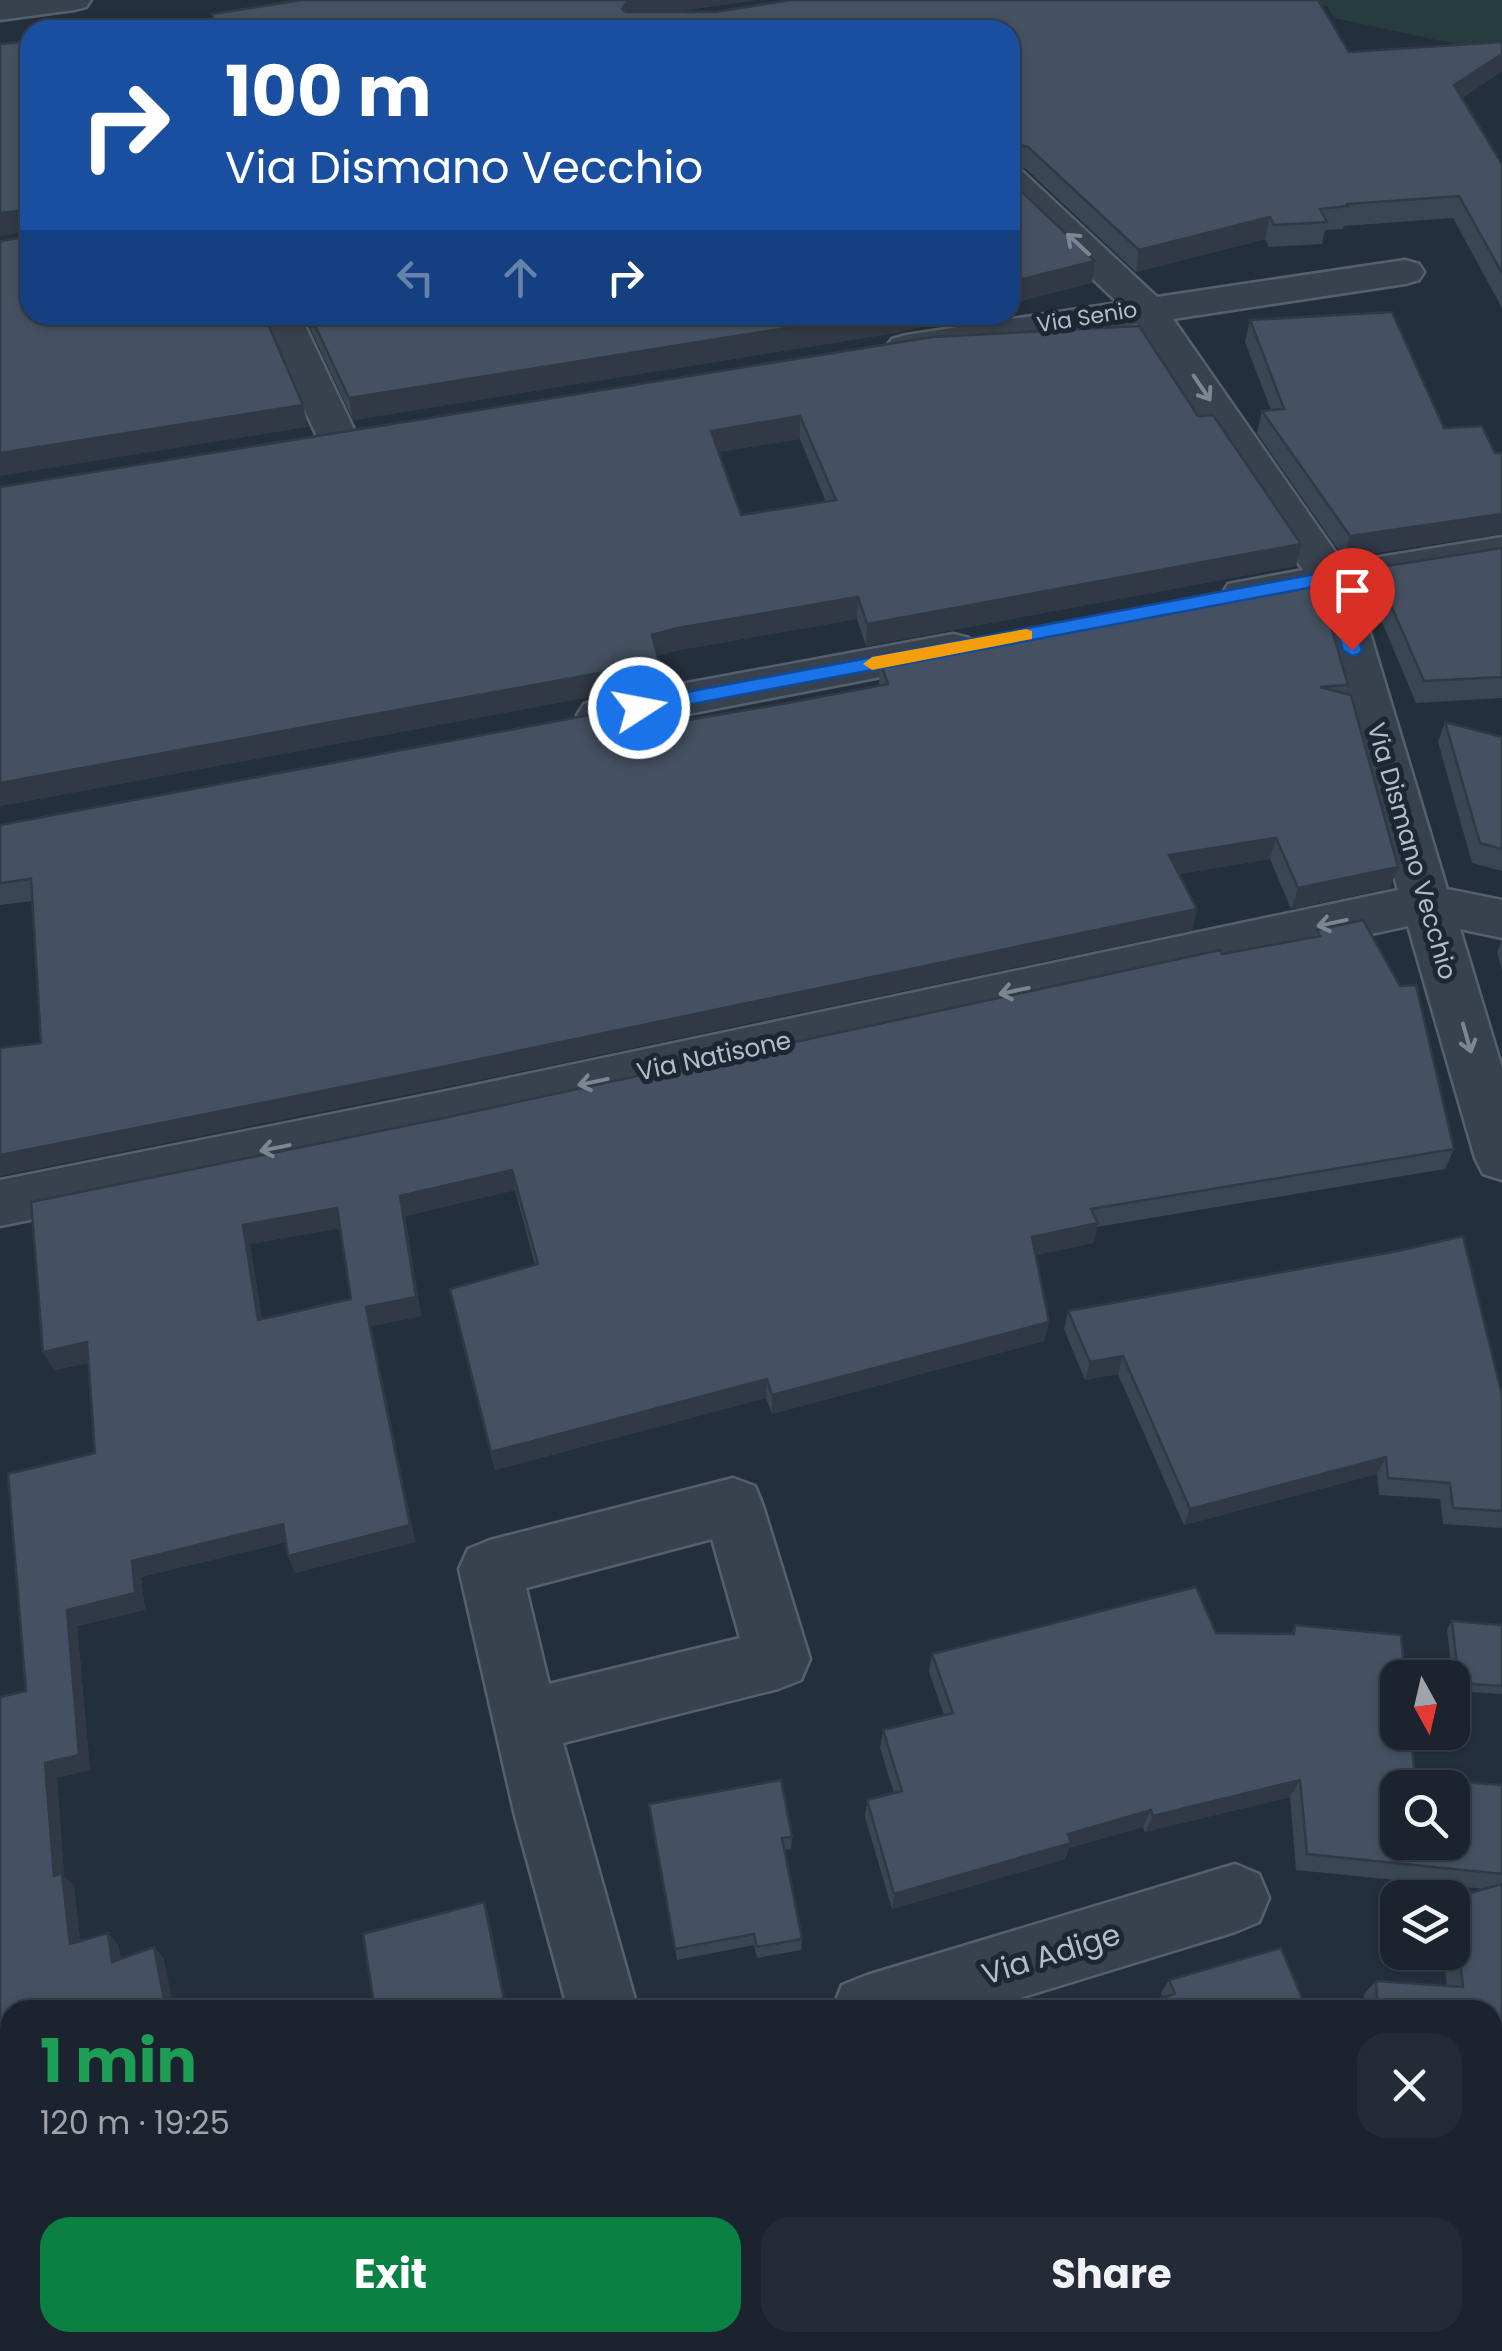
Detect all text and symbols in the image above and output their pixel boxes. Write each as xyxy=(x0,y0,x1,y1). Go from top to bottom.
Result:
text: 100 m xyxy=(225,42,432,141)
icon: right xyxy=(60,60,190,190)
text: Via Dismano Vecchio xyxy=(225,136,703,199)
one-way arrow xyxy=(1066,233,1091,256)
icon: left xyxy=(388,250,443,305)
icon: ahead xyxy=(493,250,548,305)
icon: right xyxy=(598,250,653,305)
street label: Via Senio xyxy=(1035,294,1139,340)
one-way arrow xyxy=(1191,374,1212,401)
pin xyxy=(1310,548,1395,651)
icon: arrive xyxy=(1325,563,1380,618)
position arrow xyxy=(587,656,691,760)
street label: Via Dismano Vecchio xyxy=(1359,718,1465,984)
one-way arrow xyxy=(1317,915,1349,934)
one-way arrow xyxy=(999,983,1031,1002)
one-way arrow xyxy=(1459,1022,1477,1054)
street label: Via Natisone xyxy=(634,1023,794,1089)
one-way arrow xyxy=(578,1073,610,1092)
one-way arrow xyxy=(260,1139,292,1158)
north arrow xyxy=(1380,1660,1470,1750)
map controls xyxy=(1380,1660,1470,1970)
button: search xyxy=(1380,1770,1470,1860)
button: layers xyxy=(1380,1880,1470,1970)
street label: Via Adige xyxy=(976,1913,1126,1995)
text: 1 min xyxy=(40,2019,197,2103)
button: close xyxy=(1357,2033,1462,2138)
text: 120 m · 19:25 xyxy=(40,2100,230,2145)
button: Exit xyxy=(40,2217,741,2332)
button: Share xyxy=(761,2217,1462,2332)

